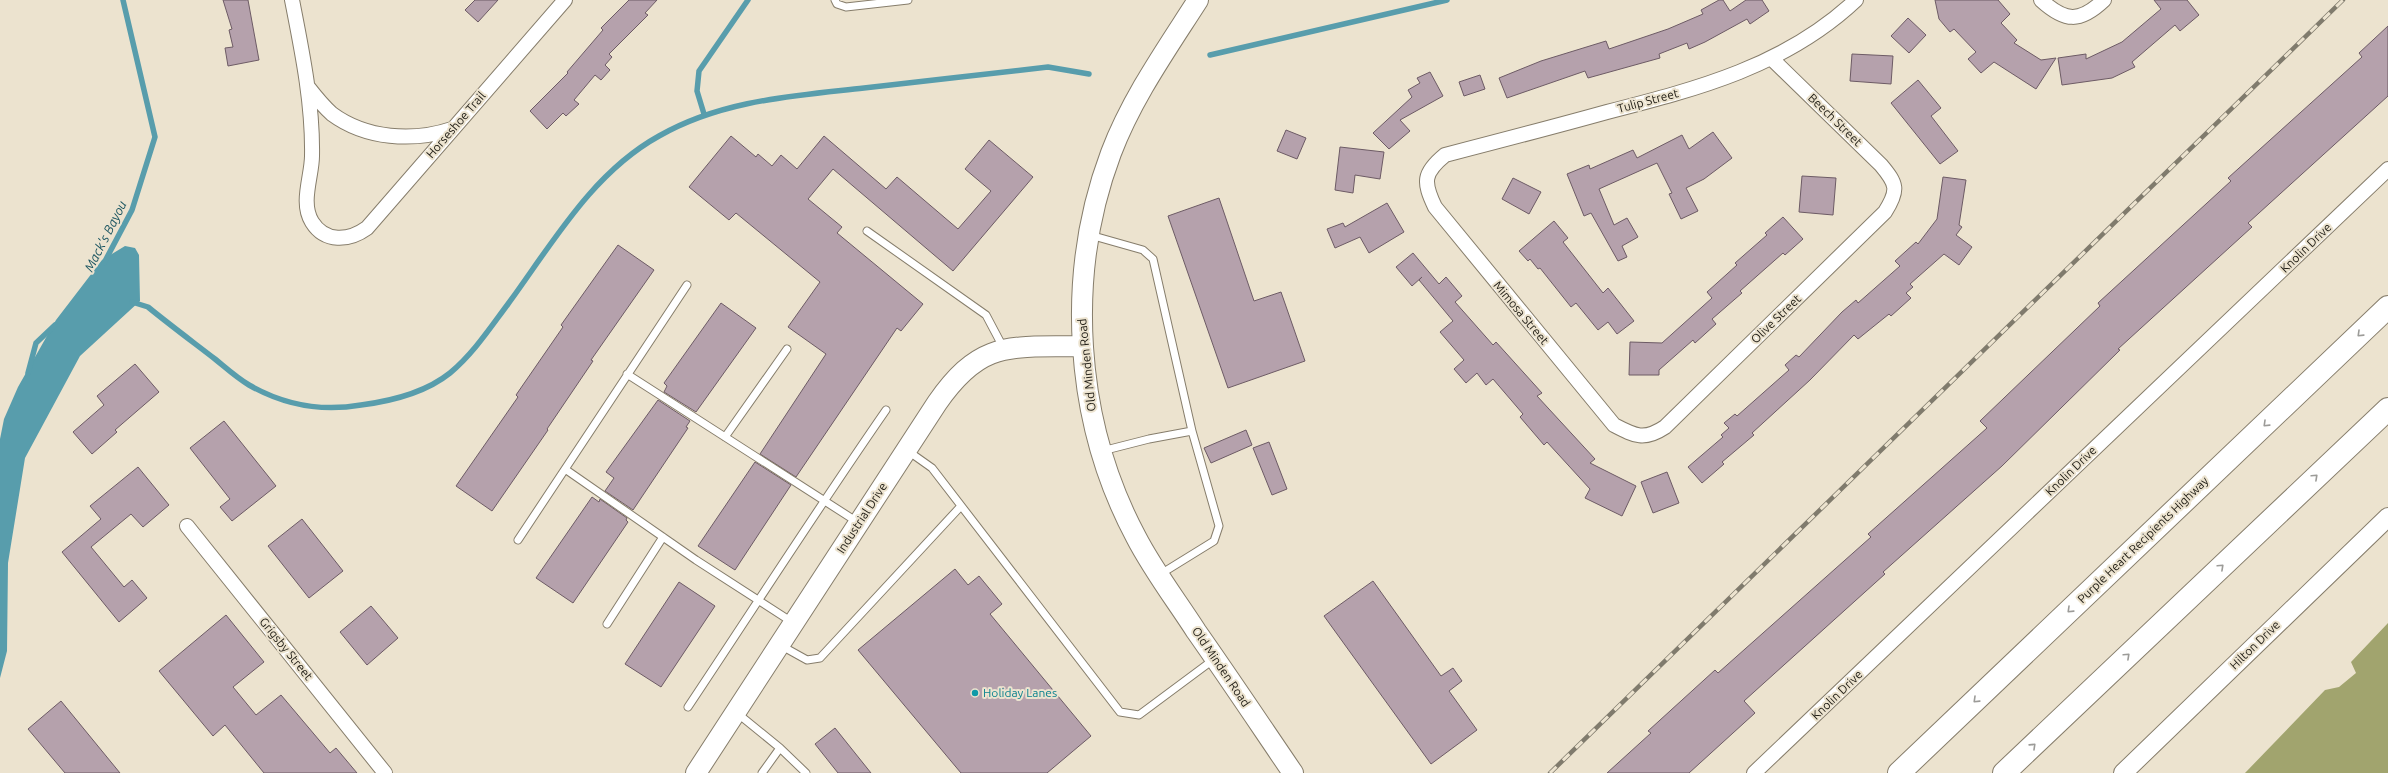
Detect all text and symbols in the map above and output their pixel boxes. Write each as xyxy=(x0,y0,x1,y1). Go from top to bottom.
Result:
street label: Tulip Street xyxy=(1616,86,1680,115)
street label: Horseshoe Trail xyxy=(423,89,488,160)
street label: Beech Street xyxy=(1806,91,1865,149)
water label: Mack's Bayou xyxy=(81,198,129,274)
street label: Knolin Drive xyxy=(2278,220,2334,275)
street label: Mimosa Street xyxy=(1491,278,1552,347)
street label: Olive Street xyxy=(1748,292,1803,346)
street label: Old Minden Road xyxy=(1075,318,1098,412)
one-way arrow xyxy=(2357,329,2365,337)
one-way arrow xyxy=(2263,419,2270,426)
street label: Knolin Drive xyxy=(2043,443,2099,498)
street label: Purple Heart Recipients Highway xyxy=(2075,474,2211,606)
one-way arrow xyxy=(2311,475,2318,482)
street label: Industrial Drive xyxy=(834,480,889,555)
one-way arrow xyxy=(2216,564,2224,572)
one-way arrow xyxy=(2067,605,2075,613)
street label: Grigsby Street xyxy=(257,615,316,683)
street label: Hilton Drive xyxy=(2227,618,2282,672)
street label: Old Minden Road xyxy=(1190,624,1253,709)
one-way arrow xyxy=(2122,653,2130,661)
street label: Knolin Drive xyxy=(1809,667,1865,722)
place label: Holiday Lanes xyxy=(983,686,1057,699)
marker: Holiday Lanes xyxy=(970,688,980,698)
one-way arrow xyxy=(1973,695,1981,702)
one-way arrow xyxy=(2028,743,2036,751)

